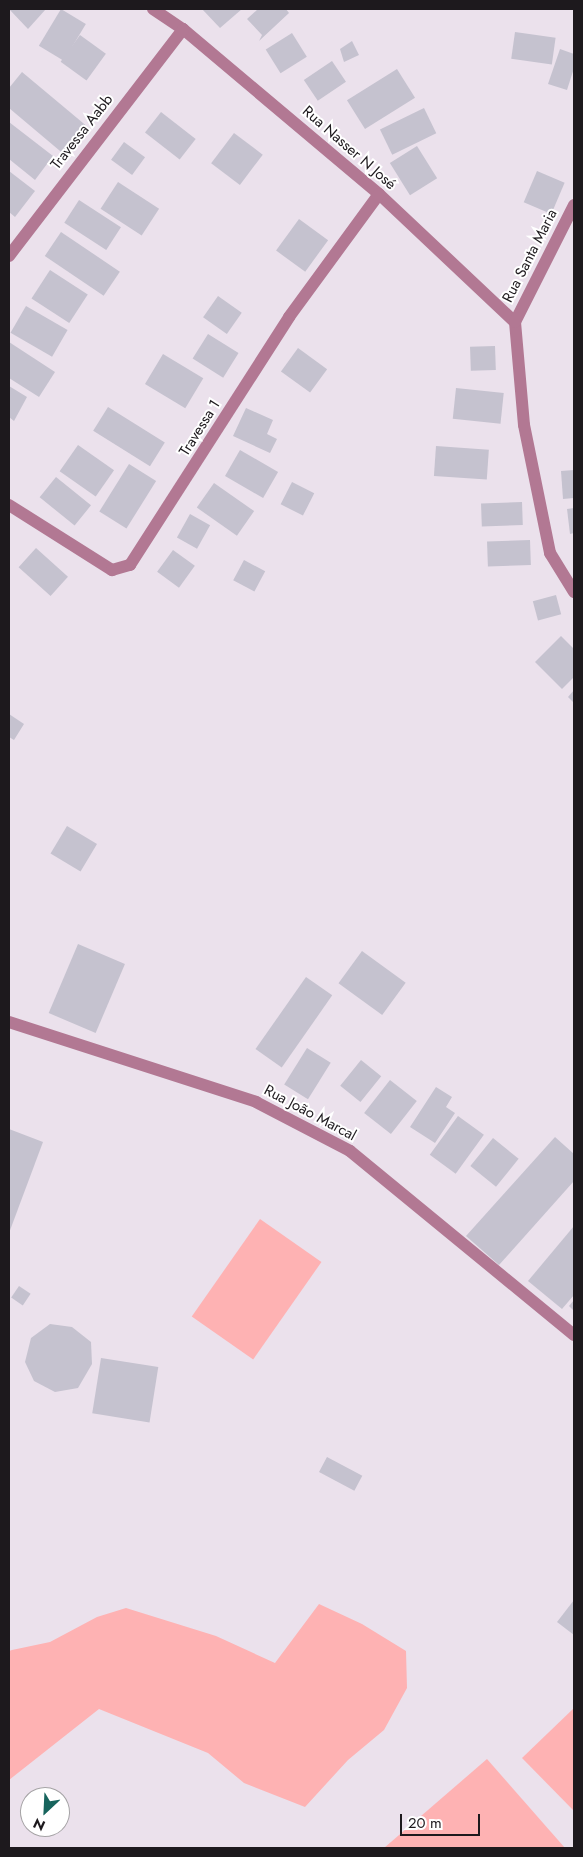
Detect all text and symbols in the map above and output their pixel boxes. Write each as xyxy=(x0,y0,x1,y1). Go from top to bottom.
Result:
street label: Travessa Aabb xyxy=(47,91,117,173)
street label: Rua Nasser N José xyxy=(299,103,399,193)
street label: Rua Santa Maria xyxy=(499,206,561,306)
street label: Travessa 1 xyxy=(176,397,224,459)
street label: Rua João Marcal xyxy=(261,1081,359,1145)
north arrow xyxy=(20,1787,70,1837)
scale bar xyxy=(403,1804,483,1836)
text: 20 m xyxy=(408,1812,442,1834)
text: N xyxy=(30,1813,48,1836)

